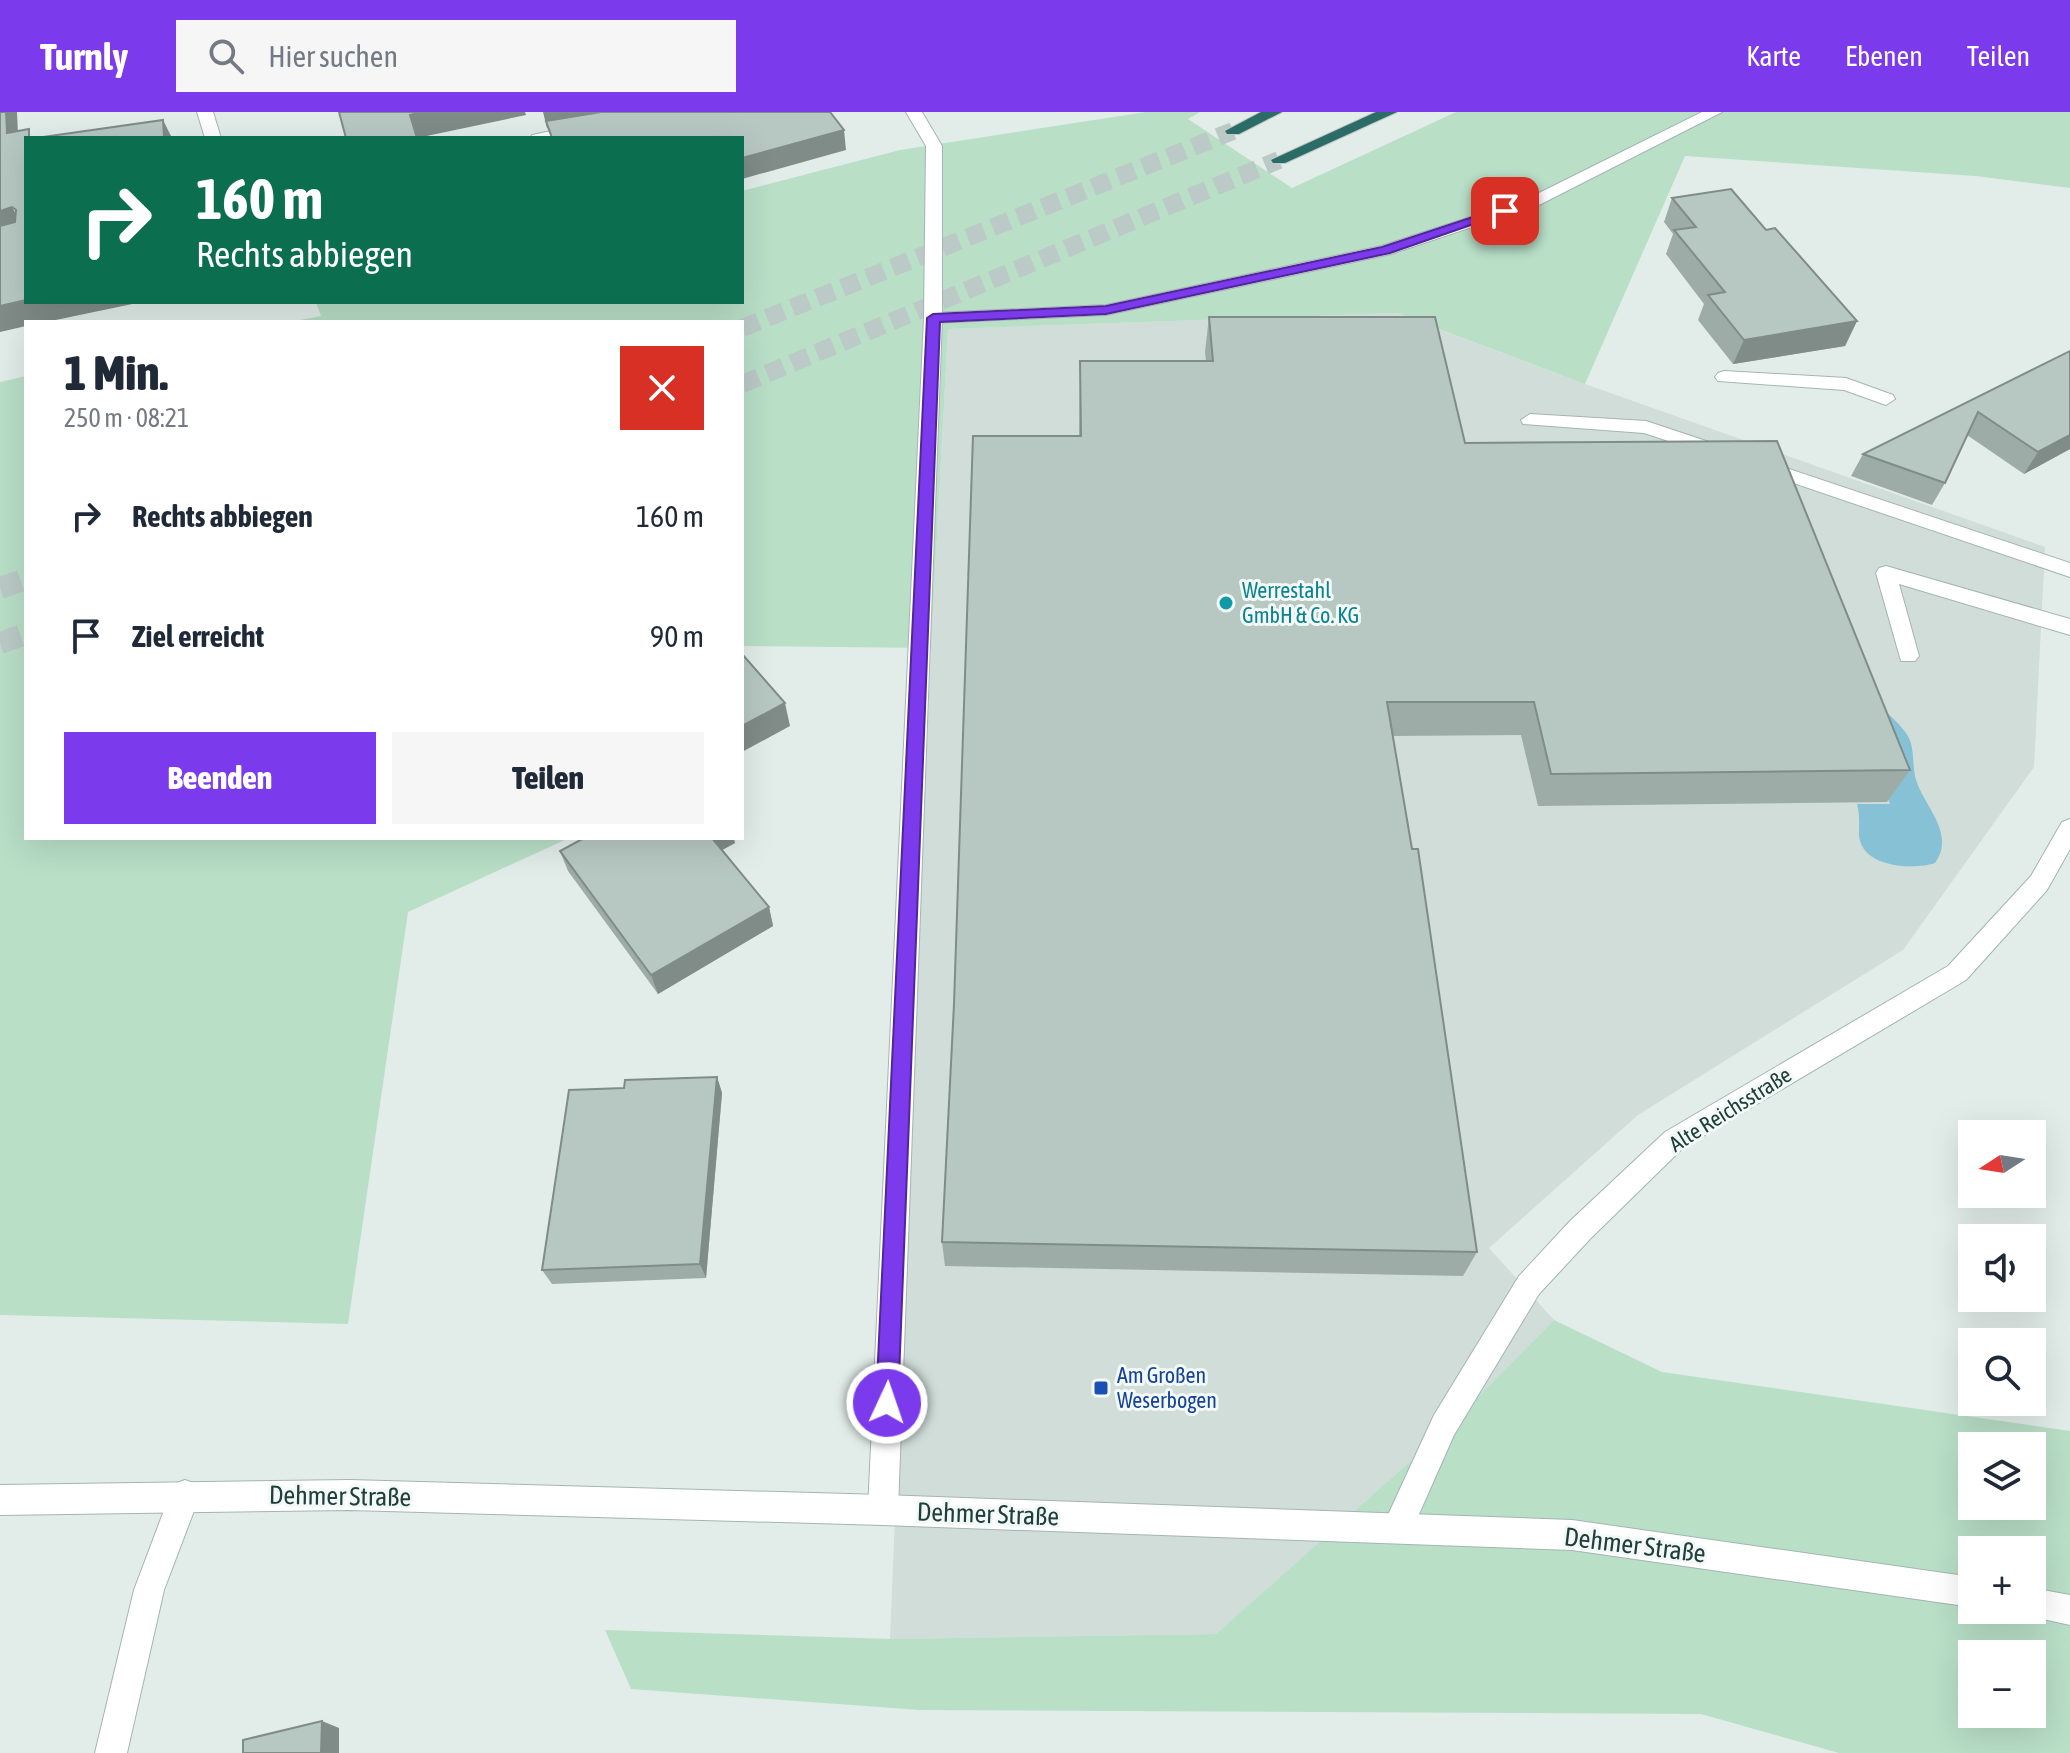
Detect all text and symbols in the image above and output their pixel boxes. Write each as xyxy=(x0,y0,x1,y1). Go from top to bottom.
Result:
search box xyxy=(176,20,736,92)
icon: search xyxy=(204,34,248,78)
text: Turnly xyxy=(40,35,128,78)
text: Hier suchen xyxy=(268,39,398,73)
text: Karte xyxy=(1746,40,1801,72)
text: Ebenen xyxy=(1845,40,1923,72)
text: Teilen xyxy=(1967,40,2030,72)
text: 160 m xyxy=(196,167,323,231)
icon: right xyxy=(64,168,168,272)
pin xyxy=(1471,177,1539,245)
icon: arrive xyxy=(1483,189,1527,233)
text: Rechts abbiegen xyxy=(196,233,413,275)
text: 1 Min. xyxy=(64,345,168,400)
button: close xyxy=(620,346,704,430)
text: 250 m · 08:21 xyxy=(64,403,189,433)
icon: right xyxy=(64,494,108,538)
text: Rechts abbiegen xyxy=(132,499,313,533)
text: 160 m xyxy=(636,499,704,533)
place label: Werrestahl GmbH & Co. KG xyxy=(1242,577,1359,628)
marker: Werrestahl GmbH & Co. KG xyxy=(1217,594,1235,612)
icon: arrive xyxy=(64,614,108,658)
text: Ziel erreicht xyxy=(132,619,264,653)
text: 90 m xyxy=(650,619,704,653)
button: Beenden xyxy=(64,732,376,824)
button: Teilen xyxy=(392,732,704,824)
street label: Alte Reichsstraße xyxy=(1664,1061,1796,1157)
north arrow xyxy=(1958,1120,2046,1208)
map controls xyxy=(1958,1120,2046,1728)
button: sound xyxy=(1958,1224,2046,1312)
button: search xyxy=(1958,1328,2046,1416)
position arrow xyxy=(845,1361,929,1445)
place label: Am Großen Weserbogen xyxy=(1117,1362,1217,1413)
marker: Am Großen Weserbogen xyxy=(1092,1379,1110,1397)
button: layers xyxy=(1958,1432,2046,1520)
street label: Dehmer Straße xyxy=(269,1480,411,1512)
street label: Dehmer Straße xyxy=(916,1497,1060,1531)
street label: Dehmer Straße xyxy=(1562,1521,1708,1569)
button: + xyxy=(1958,1536,2046,1624)
button: − xyxy=(1958,1640,2046,1728)

